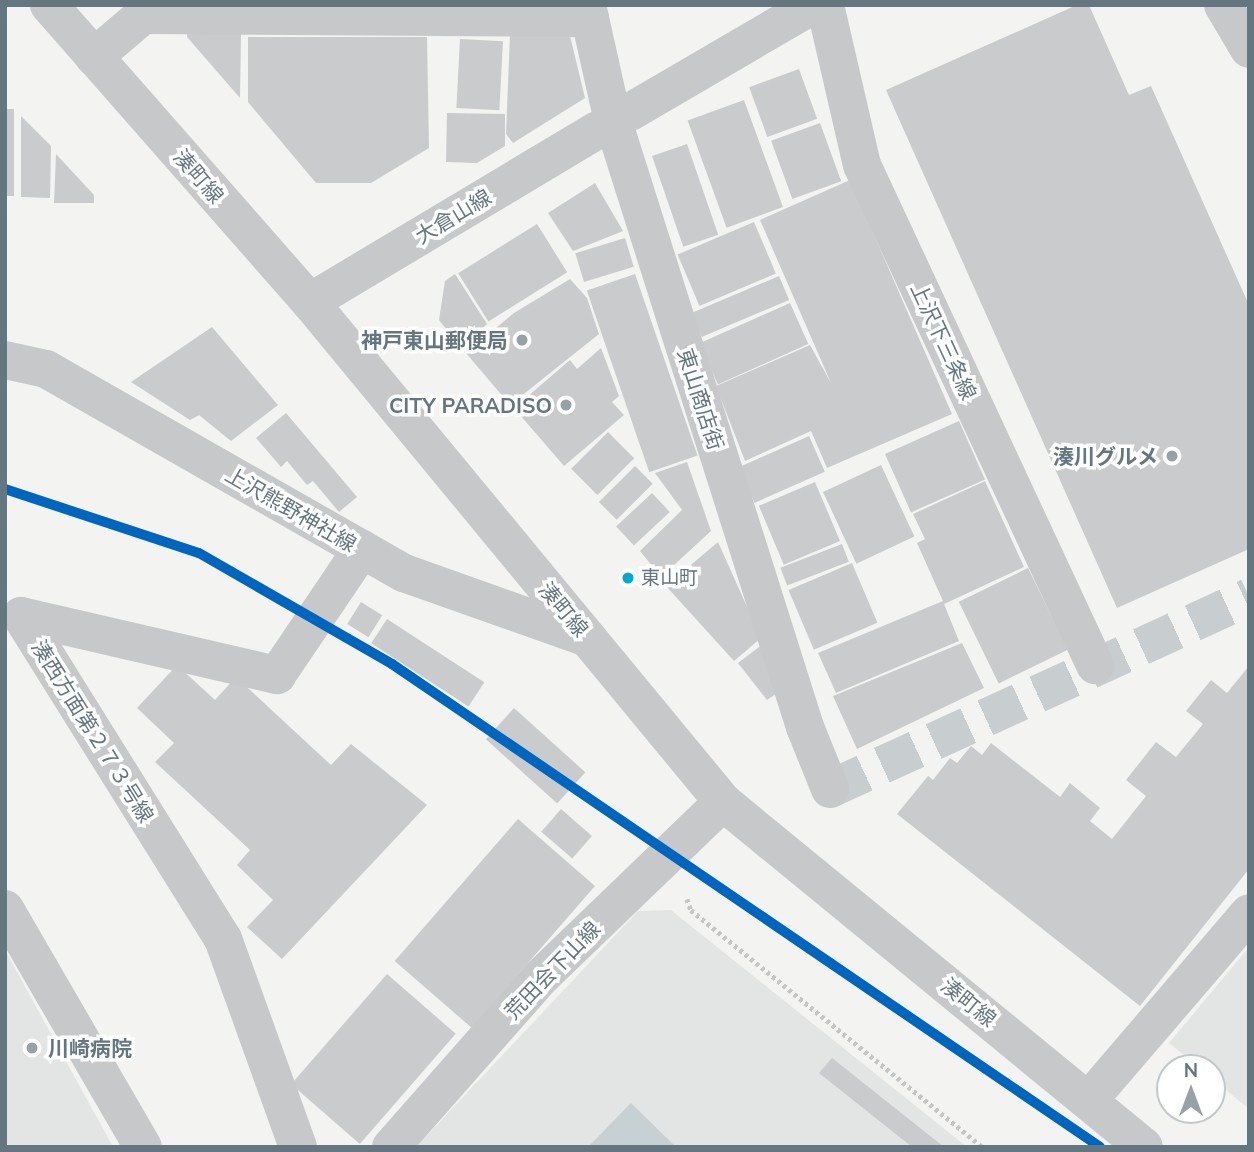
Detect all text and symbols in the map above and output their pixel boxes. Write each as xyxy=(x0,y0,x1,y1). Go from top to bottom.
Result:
street label: 湊町線 xyxy=(169,144,229,208)
street label: 大倉山線 xyxy=(411,184,495,248)
street label: 上沢下三条線 xyxy=(906,279,982,403)
place label: 神戸東山郵便局 xyxy=(361,327,508,353)
marker: 神戸東山郵便局 xyxy=(514,332,530,348)
street label: 東山商店街 xyxy=(673,345,729,453)
place label: CITY PARADISO xyxy=(389,392,552,418)
marker: CITY PARADISO xyxy=(558,397,574,413)
place label: 湊川グルメ xyxy=(1053,443,1158,469)
marker: 湊川グルメ xyxy=(1164,448,1180,464)
street label: 上沢熊野神社線 xyxy=(221,461,361,557)
place label: 東山町 xyxy=(641,567,698,589)
marker: 東山町 xyxy=(621,571,635,585)
street label: 湊町線 xyxy=(534,577,594,641)
street label: 湊西方面第２７３号線 xyxy=(27,635,159,827)
street label: 荒田会下山線 xyxy=(499,916,605,1024)
street label: 湊町線 xyxy=(937,972,1001,1032)
place label: 川崎病院 xyxy=(48,1035,132,1061)
marker: 川崎病院 xyxy=(22,1038,42,1058)
north arrow xyxy=(1156,1054,1226,1124)
text: N xyxy=(1184,1058,1198,1082)

